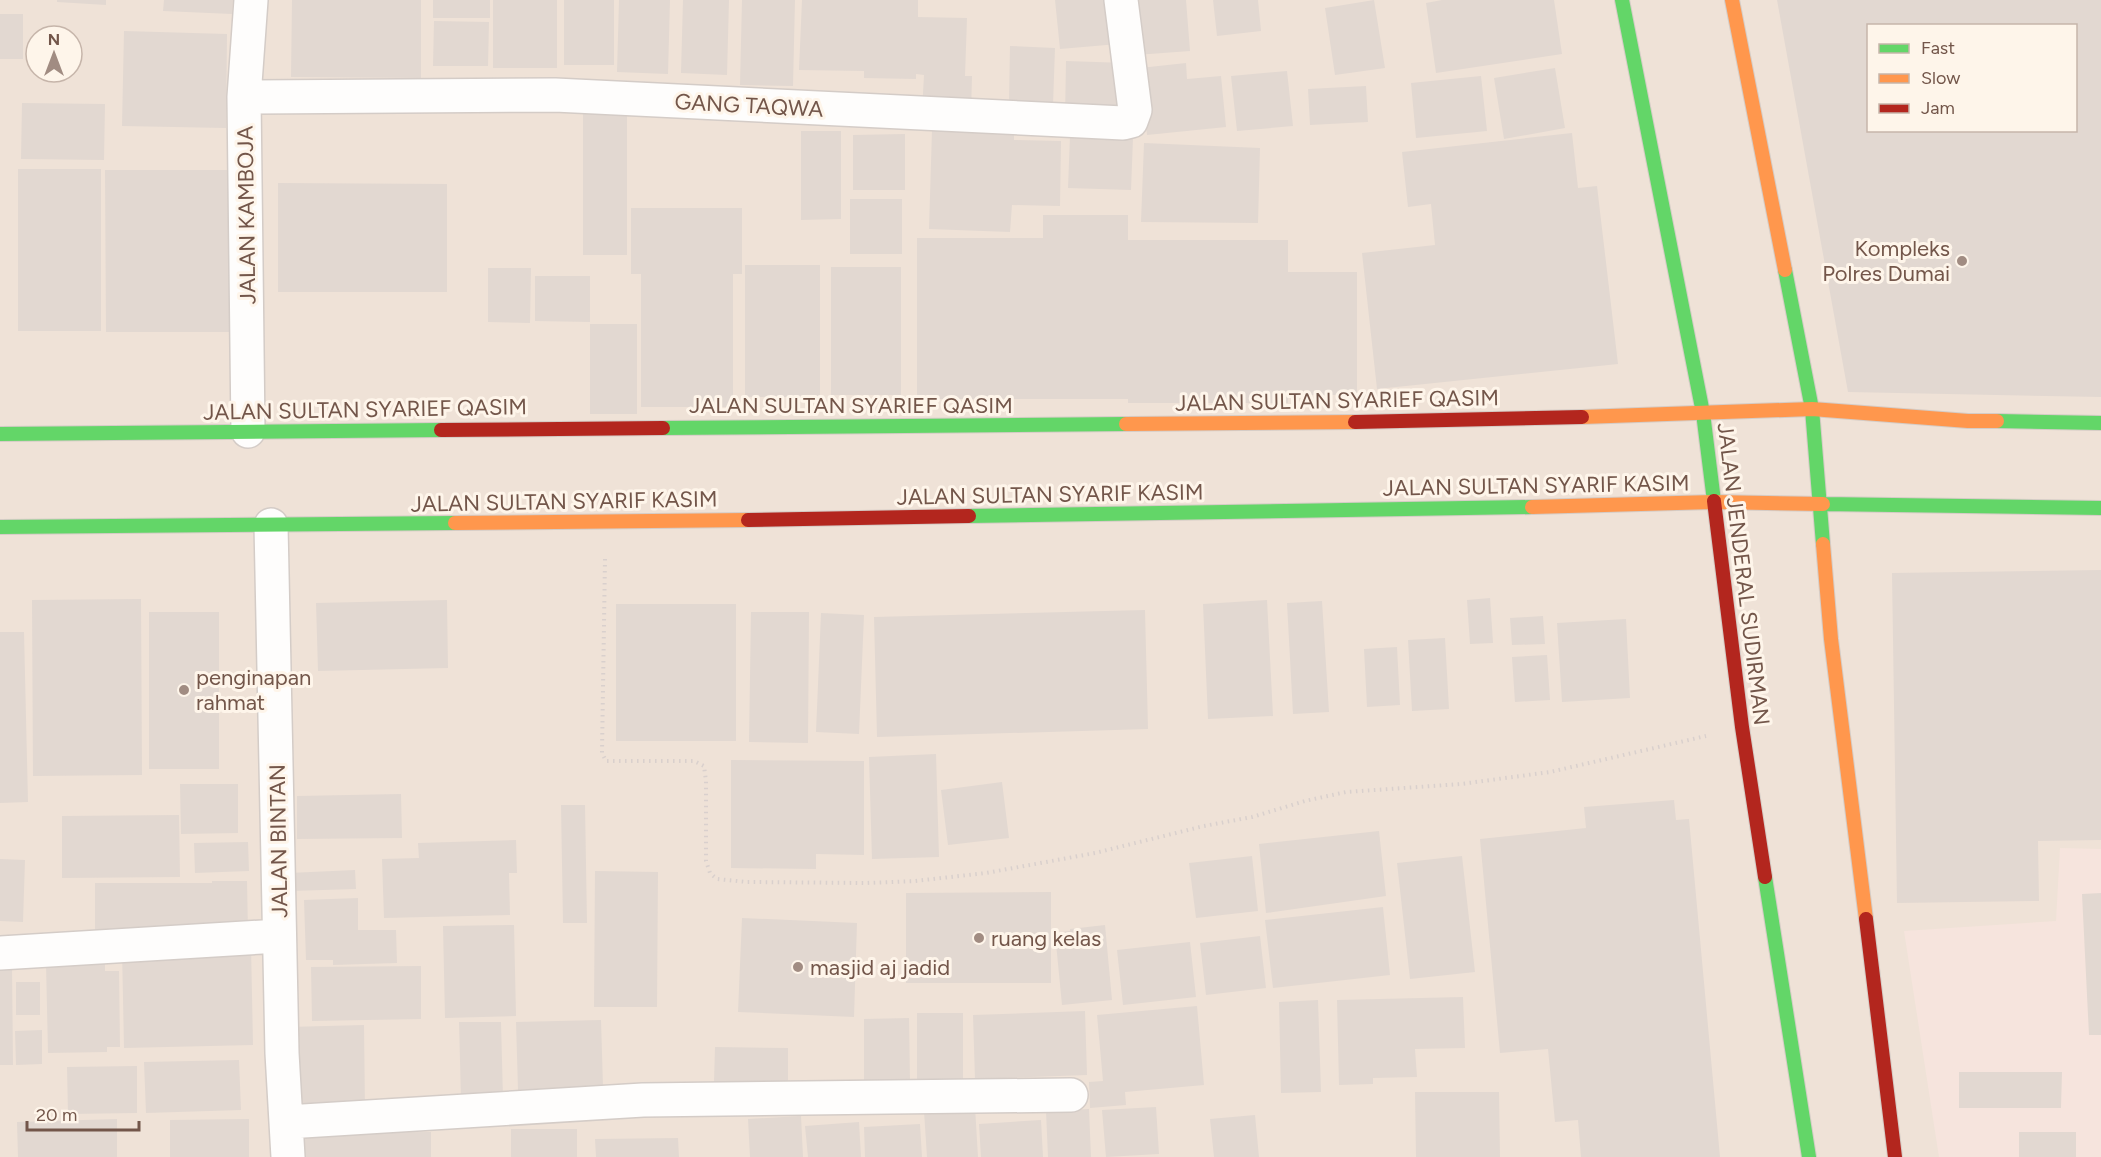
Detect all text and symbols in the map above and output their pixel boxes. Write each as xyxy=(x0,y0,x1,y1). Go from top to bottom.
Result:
north arrow xyxy=(24,24,84,84)
legend xyxy=(1867,24,2077,132)
text: N xyxy=(48,30,60,49)
text: Fast xyxy=(1921,37,1955,59)
text: Slow xyxy=(1921,67,1960,89)
street label: GANG TAQWA xyxy=(674,88,824,123)
text: Jam xyxy=(1921,97,1955,119)
street label: JALAN KAMBOJA xyxy=(231,125,262,305)
place label: Kompleks Polres Dumai xyxy=(1822,235,1950,287)
marker: Kompleks Polres Dumai xyxy=(1955,254,1969,268)
street label: JALAN SULTAN SYARIEF QASIM xyxy=(1175,384,1499,417)
street label: JALAN SULTAN SYARIEF QASIM xyxy=(689,392,1013,419)
street label: JALAN SULTAN SYARIEF QASIM xyxy=(203,393,527,426)
street label: JALAN JENDERAL SUDIRMAN xyxy=(1712,421,1775,727)
street label: JALAN SULTAN SYARIF KASIM xyxy=(1382,469,1690,502)
street label: JALAN SULTAN SYARIF KASIM xyxy=(896,478,1204,511)
street label: JALAN SULTAN SYARIF KASIM xyxy=(410,485,718,518)
place label: penginapan rahmat xyxy=(196,664,311,716)
marker: penginapan rahmat xyxy=(177,683,191,697)
street label: JALAN BINTAN xyxy=(264,764,293,918)
place label: ruang kelas xyxy=(991,925,1101,952)
marker: ruang kelas xyxy=(972,931,986,945)
place label: masjid aj jadid xyxy=(810,954,950,981)
marker: masjid aj jadid xyxy=(791,960,805,974)
scale bar xyxy=(27,1094,140,1132)
text: 20 m xyxy=(36,1104,77,1126)

